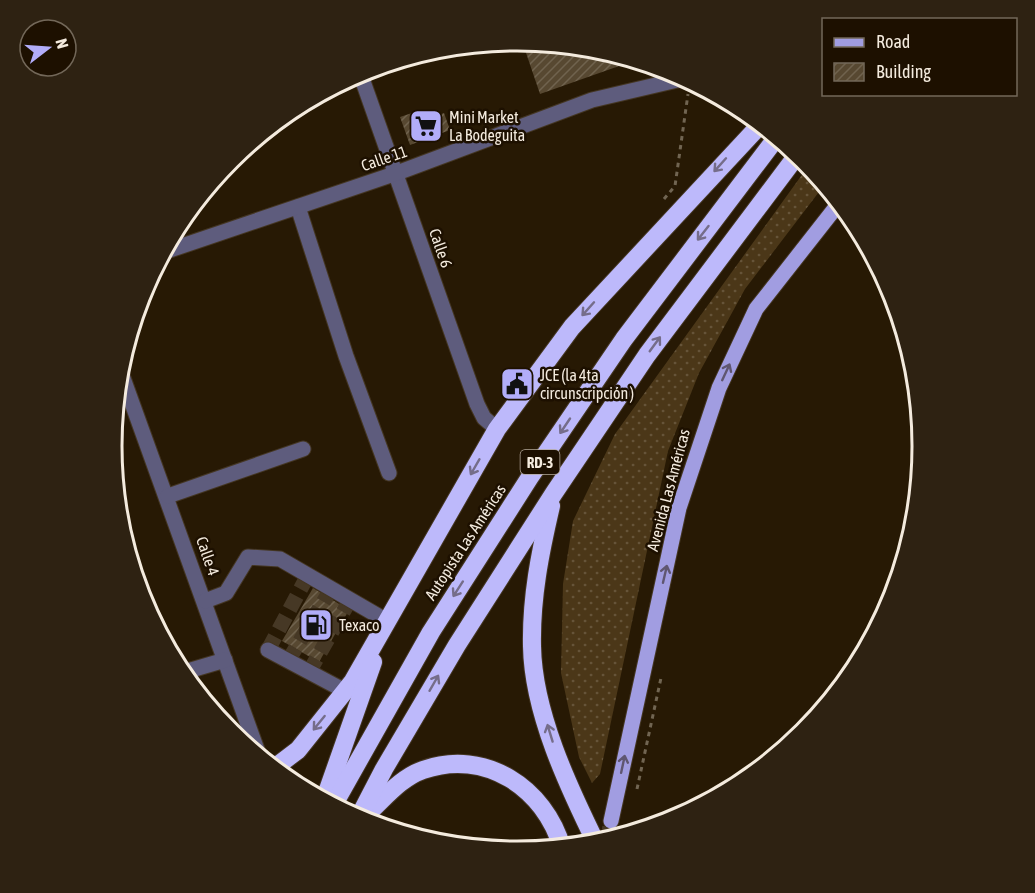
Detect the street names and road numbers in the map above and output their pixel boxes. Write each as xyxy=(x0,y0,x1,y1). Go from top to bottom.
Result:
street label: Calle 11 xyxy=(359,142,409,174)
street label: Calle 6 xyxy=(426,226,456,270)
street label: Avenida Las Américas xyxy=(643,427,693,553)
road number: RD-3 xyxy=(520,450,560,474)
street label: Autopista Las Américas xyxy=(421,481,510,604)
street label: Calle 4 xyxy=(193,534,223,578)

